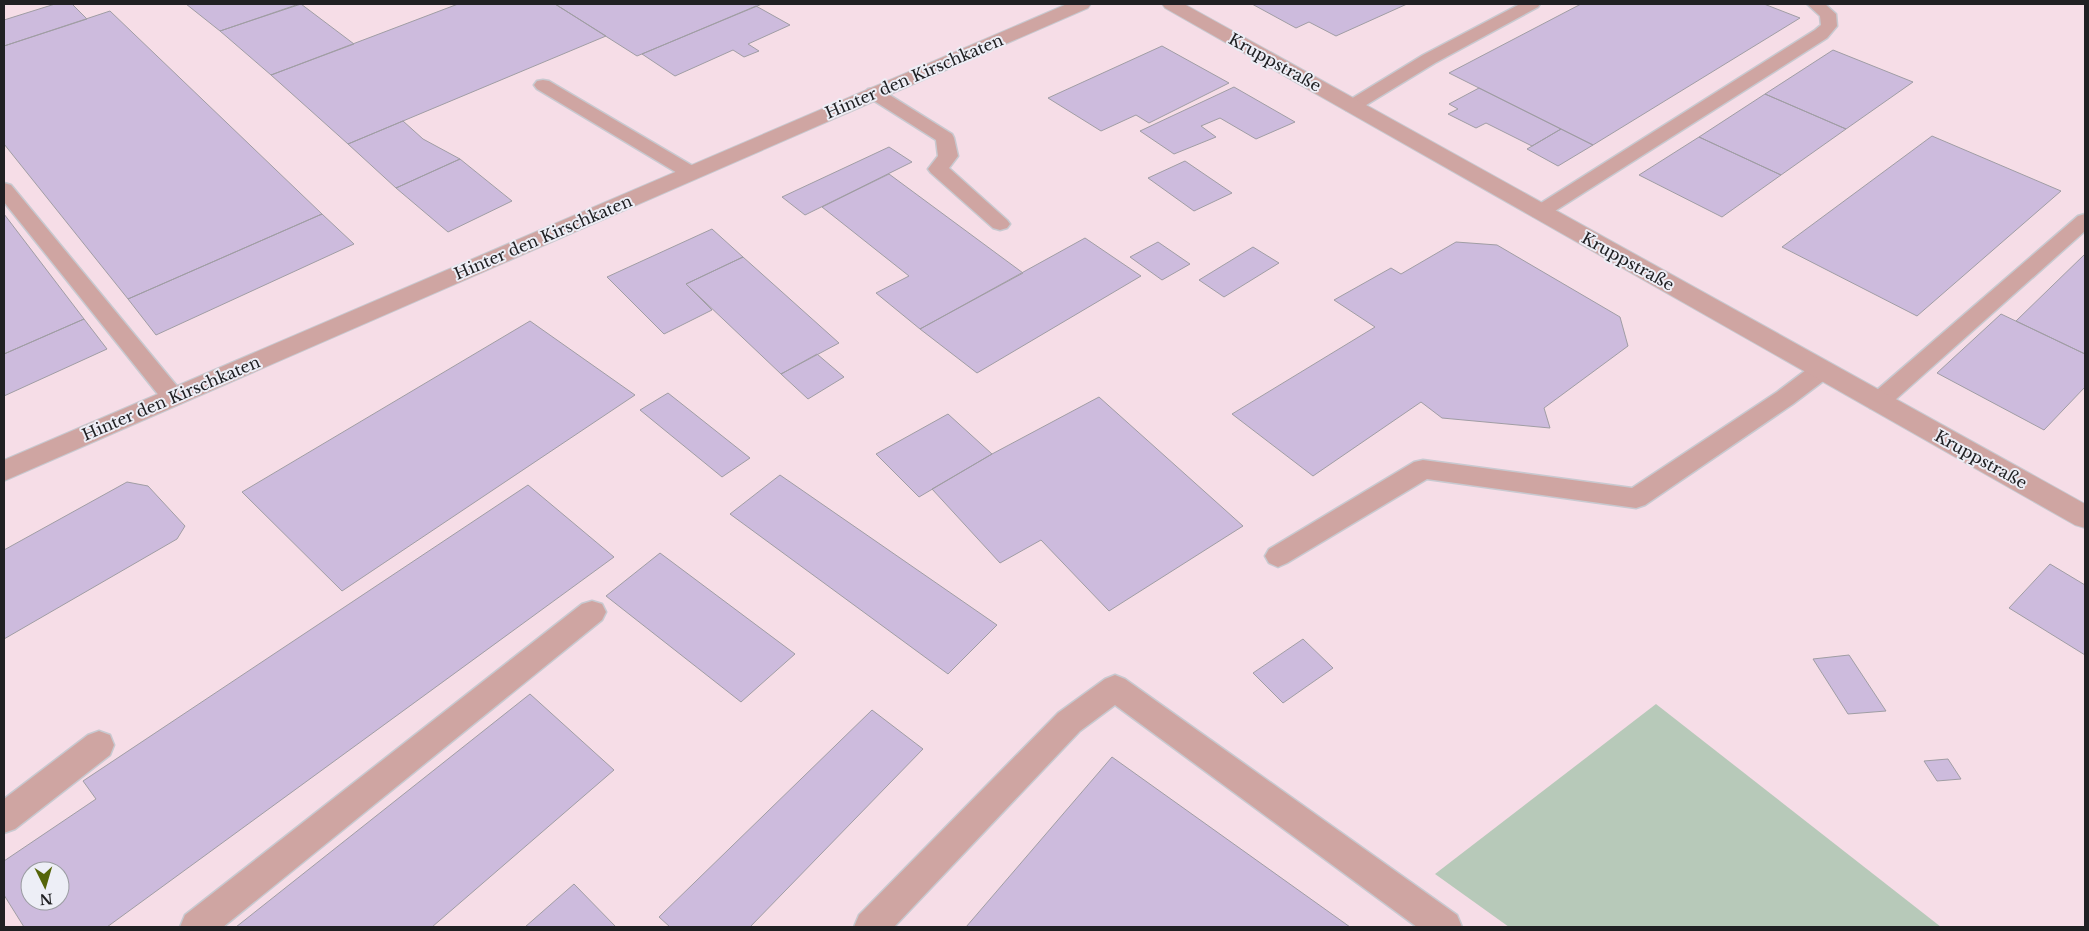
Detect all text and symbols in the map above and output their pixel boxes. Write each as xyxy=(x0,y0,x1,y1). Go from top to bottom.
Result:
street label: Kruppstraße xyxy=(1225,28,1325,96)
street label: Hinter den Kirschkaten xyxy=(822,29,1006,123)
street label: Hinter den Kirschkaten xyxy=(451,190,635,284)
street label: Kruppstraße xyxy=(1578,227,1678,295)
street label: Hinter den Kirschkaten xyxy=(79,351,263,445)
street label: Kruppstraße xyxy=(1931,425,2031,493)
north arrow xyxy=(20,861,70,911)
text: N xyxy=(39,889,53,908)

